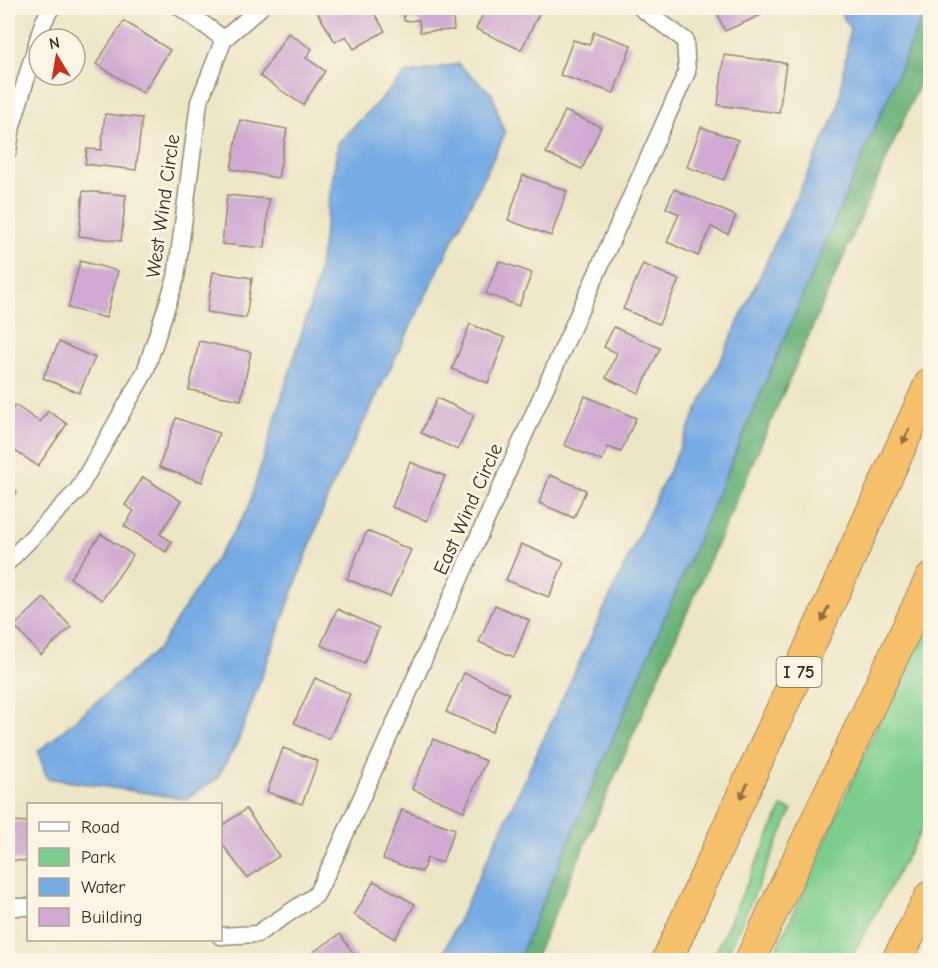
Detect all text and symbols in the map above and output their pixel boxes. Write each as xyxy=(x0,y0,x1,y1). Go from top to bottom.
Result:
north arrow xyxy=(27,27,87,87)
text: N xyxy=(47,33,61,53)
street label: West Wind Circle xyxy=(142,133,184,279)
one-way arrow xyxy=(902,428,911,445)
street label: East Wind Circle xyxy=(429,440,507,578)
one-way arrow xyxy=(821,605,830,622)
road number: I 75 xyxy=(776,657,822,687)
one-way arrow xyxy=(740,783,749,800)
legend xyxy=(27,803,222,941)
text: Road xyxy=(81,817,120,838)
text: Park xyxy=(81,847,116,868)
text: Water xyxy=(81,877,126,898)
text: Building xyxy=(81,907,143,928)

